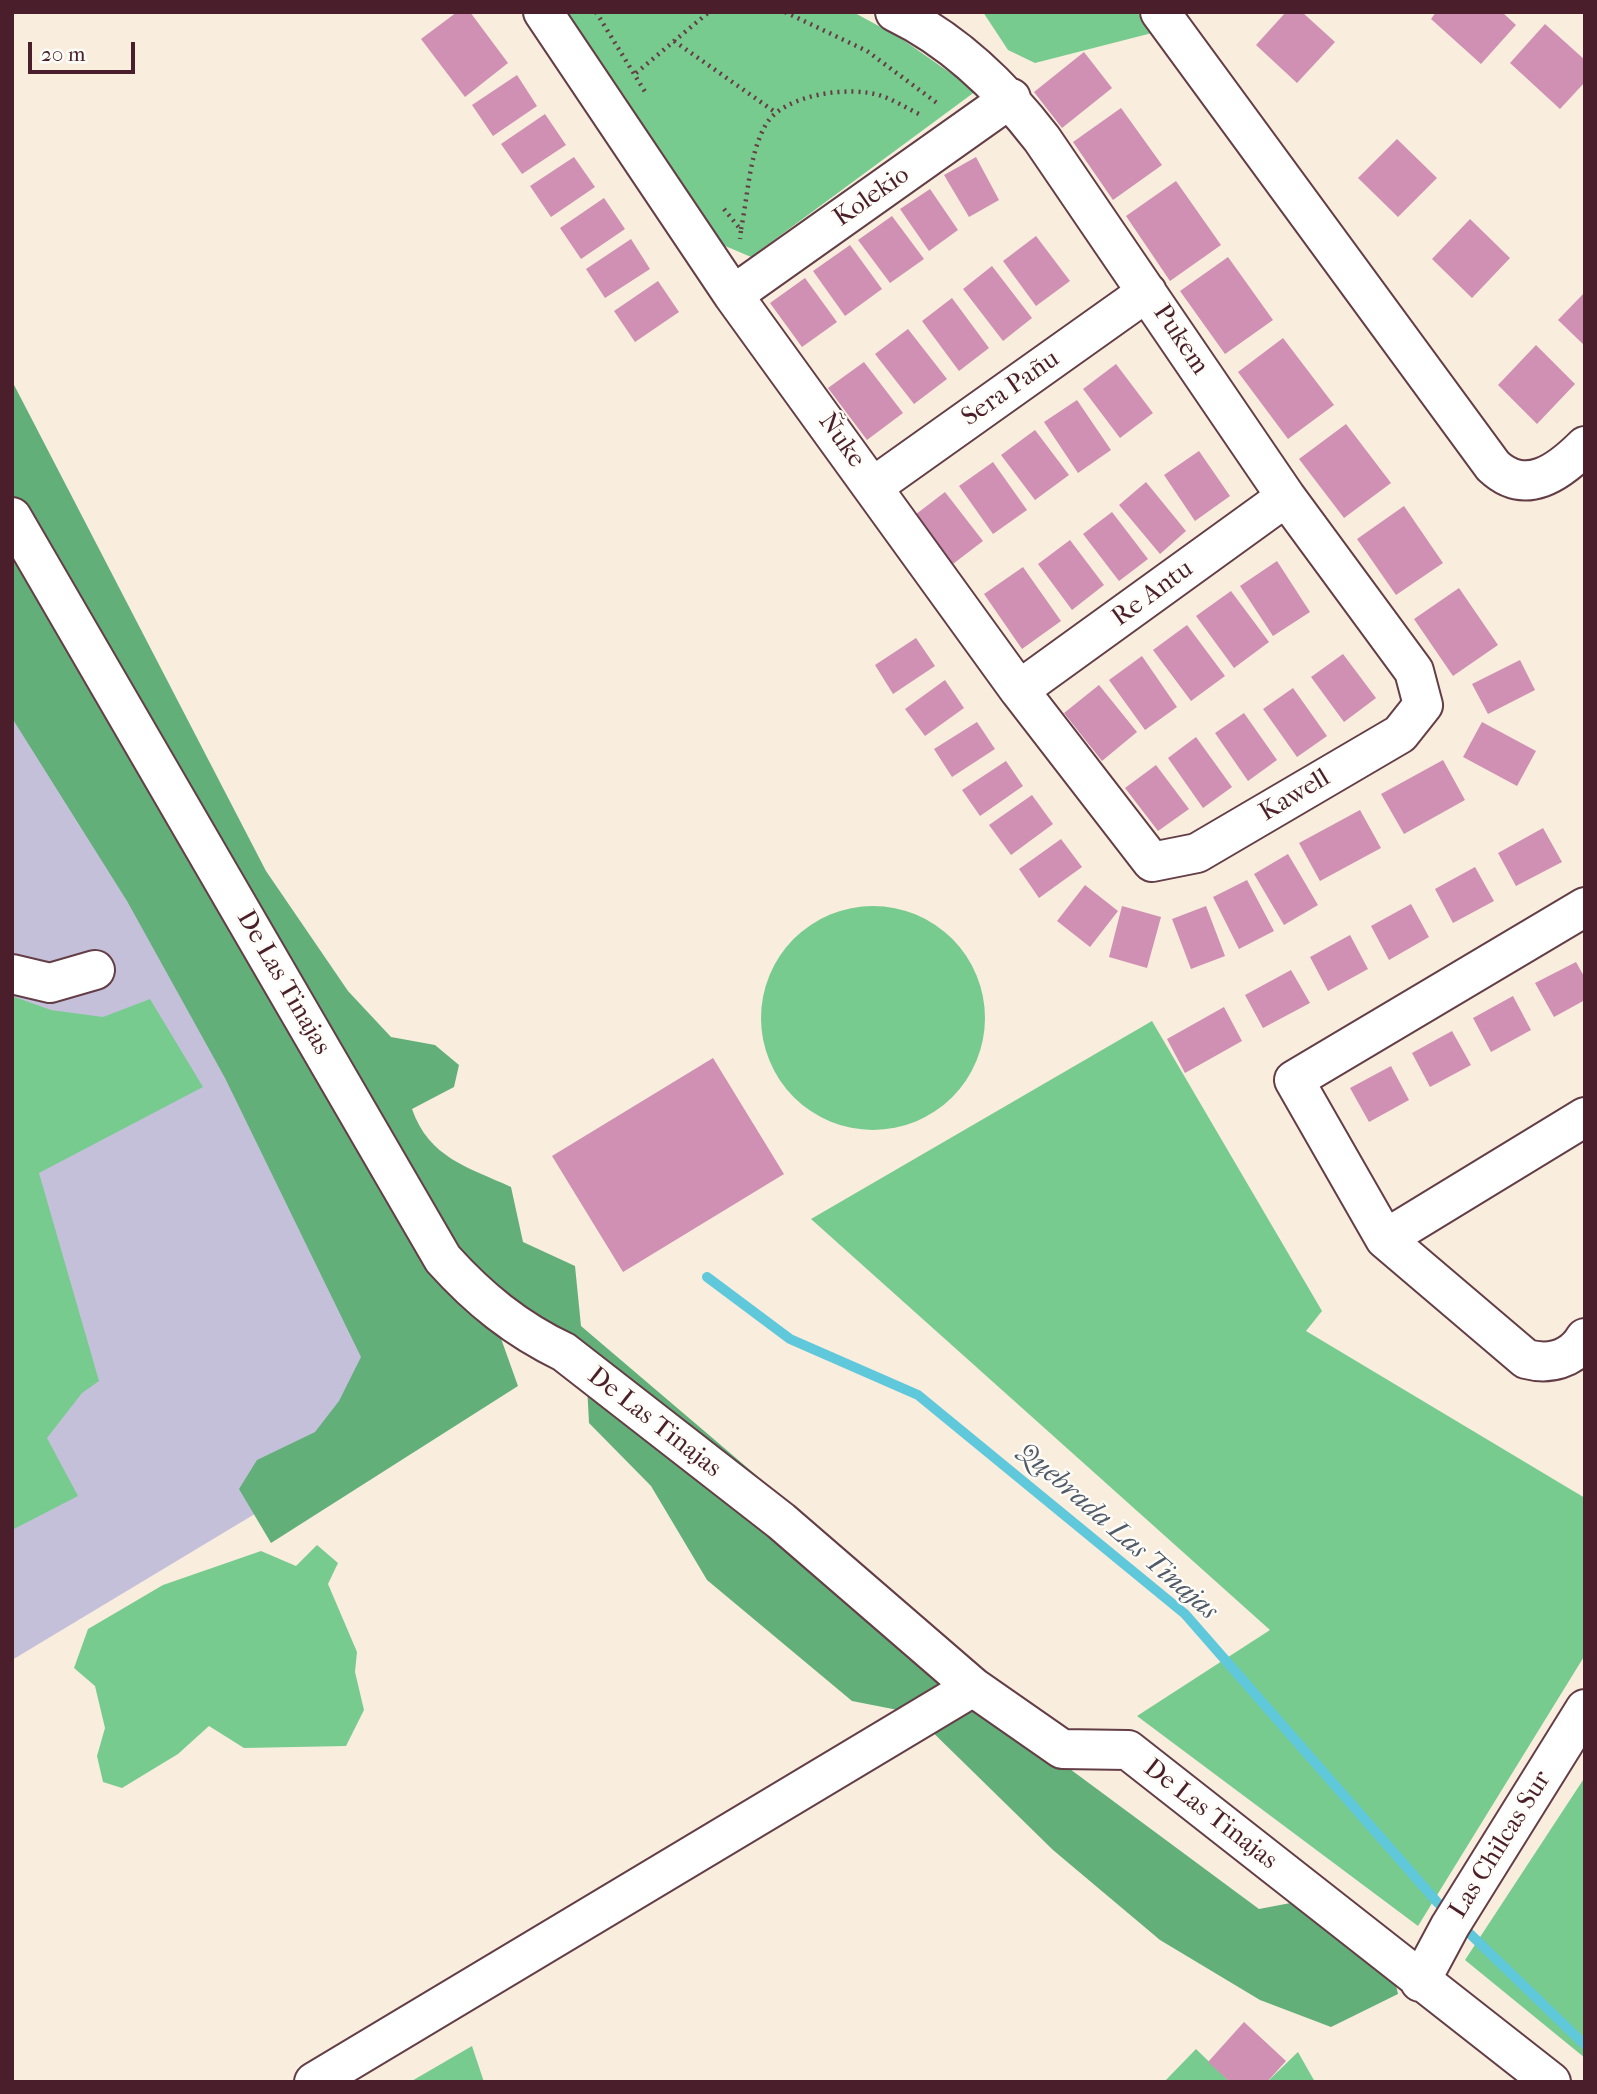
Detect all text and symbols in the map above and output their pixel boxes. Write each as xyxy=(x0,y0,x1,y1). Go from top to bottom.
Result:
scale bar xyxy=(32,28,138,72)
text: 20 m xyxy=(41,42,85,66)
street label: Kolekio xyxy=(828,160,916,234)
street label: Pukem xyxy=(1145,299,1215,381)
street label: Sera Pañu xyxy=(956,344,1066,434)
street label: Ñuke xyxy=(811,408,871,474)
street label: Re Antu xyxy=(1106,554,1200,634)
street label: Kawell xyxy=(1254,763,1336,829)
street label: De Las Tinajas xyxy=(229,905,337,1061)
street label: De Las Tinajas xyxy=(581,1361,727,1485)
water label: Quebrada Las Tinajas xyxy=(1010,1436,1224,1628)
street label: De Las Tinajas xyxy=(1137,1753,1283,1877)
street label: Las Chilcas Sur xyxy=(1443,1766,1559,1924)

